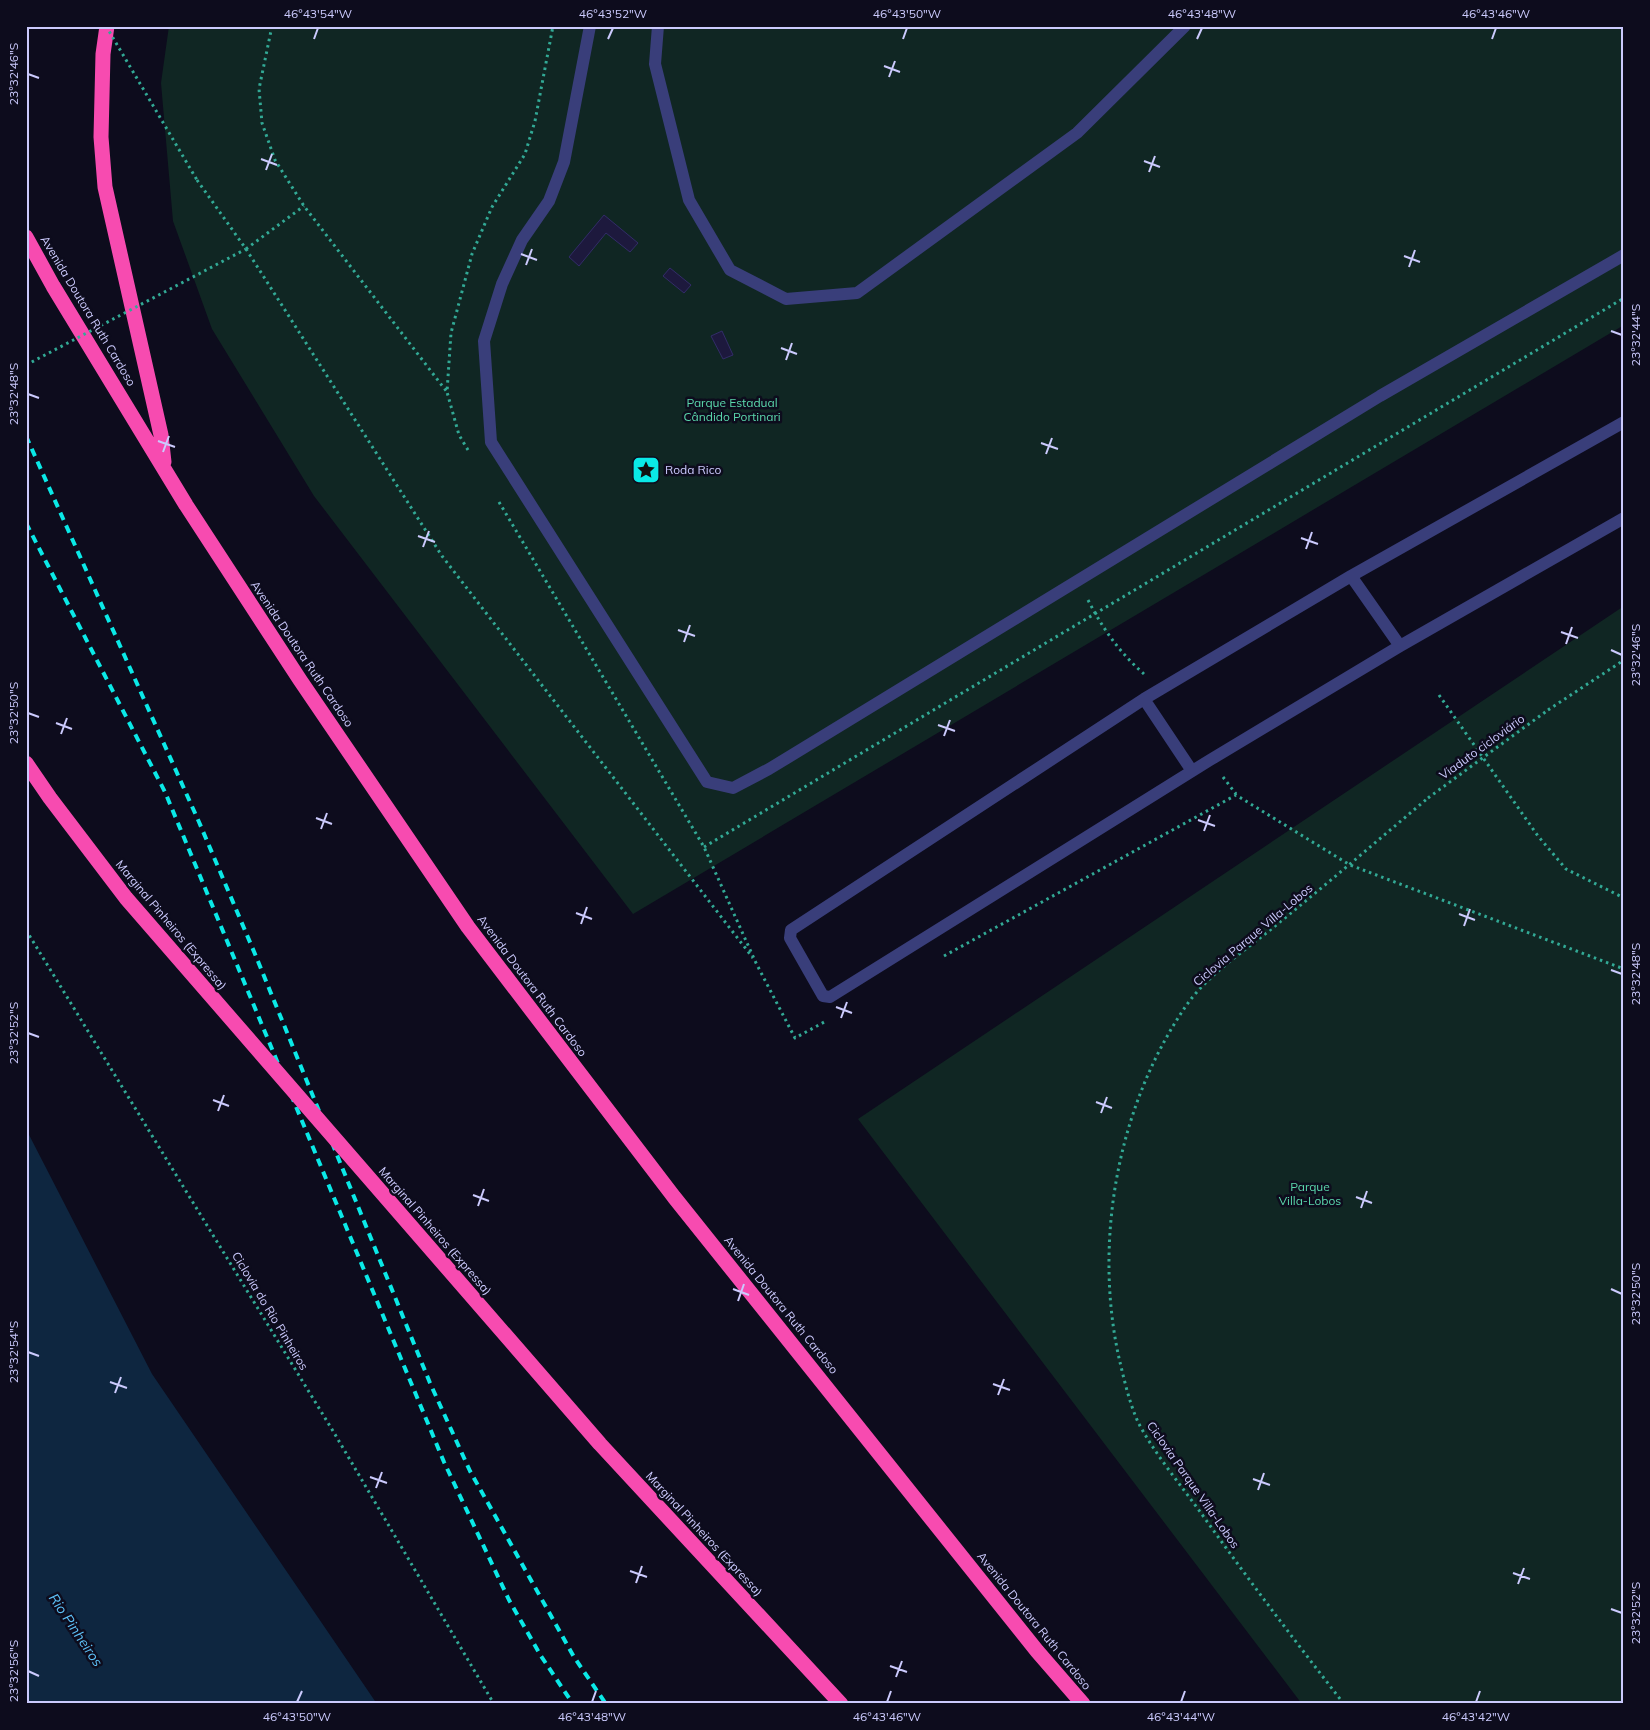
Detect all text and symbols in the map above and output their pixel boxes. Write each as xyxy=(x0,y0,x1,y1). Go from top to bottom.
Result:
text: 46°43'54"W xyxy=(284,6,352,21)
text: 46°43'52"W xyxy=(579,6,647,21)
text: 46°43'50"W xyxy=(873,6,941,21)
text: 46°43'48"W xyxy=(1168,6,1236,21)
text: 46°43'46"W xyxy=(1462,6,1530,21)
text: 23°32'46"S xyxy=(6,43,21,105)
street label: Avenida Doutora Ruth Cardoso xyxy=(37,233,139,389)
text: 23°32'44"S xyxy=(1628,304,1643,366)
text: 23°32'48"S xyxy=(6,363,21,425)
park label: Parque Estadual Cândido Portinari xyxy=(683,395,781,424)
place icon: Roda Rico xyxy=(631,455,661,485)
place label: Roda Rico xyxy=(665,462,722,477)
street label: Avenida Doutora Ruth Cardoso xyxy=(248,578,357,730)
text: 23°32'46"S xyxy=(1628,624,1643,686)
text: 23°32'50"S xyxy=(6,682,21,744)
street label: Viaduto cicloviário xyxy=(1436,711,1527,783)
street label: Marginal Pinheiros (Expressa) xyxy=(113,857,230,993)
street label: Ciclovia Parque Villa-Lobos xyxy=(1190,880,1316,989)
street label: Avenida Doutora Ruth Cardoso xyxy=(474,912,591,1059)
text: 23°32'48"S xyxy=(1628,943,1643,1005)
text: 23°32'52"S xyxy=(6,1002,21,1064)
street label: Marginal Pinheiros (Expressa) xyxy=(376,1164,495,1298)
park label: Parque Villa-Lobos xyxy=(1279,1179,1341,1208)
street label: Avenida Doutora Ruth Cardoso xyxy=(721,1233,842,1377)
street label: Ciclovia do Rio Pinheiros xyxy=(229,1249,312,1373)
text: 23°32'50"S xyxy=(1628,1263,1643,1325)
text: 23°32'54"S xyxy=(6,1321,21,1383)
street label: Ciclovia Parque Villa-Lobos xyxy=(1144,1418,1243,1551)
street label: Marginal Pinheiros (Expressa) xyxy=(643,1468,766,1599)
street label: Avenida Doutora Ruth Cardoso xyxy=(974,1549,1095,1693)
text: 23°32'52"S xyxy=(1628,1582,1643,1644)
water label: Rio Pinheiros xyxy=(45,1590,107,1670)
text: 23°32'56"S xyxy=(6,1640,21,1702)
text: 46°43'50"W xyxy=(263,1709,331,1724)
text: 46°43'48"W xyxy=(558,1709,626,1724)
text: 46°43'46"W xyxy=(853,1709,921,1724)
text: 46°43'44"W xyxy=(1147,1709,1215,1724)
text: 46°43'42"W xyxy=(1442,1709,1510,1724)

